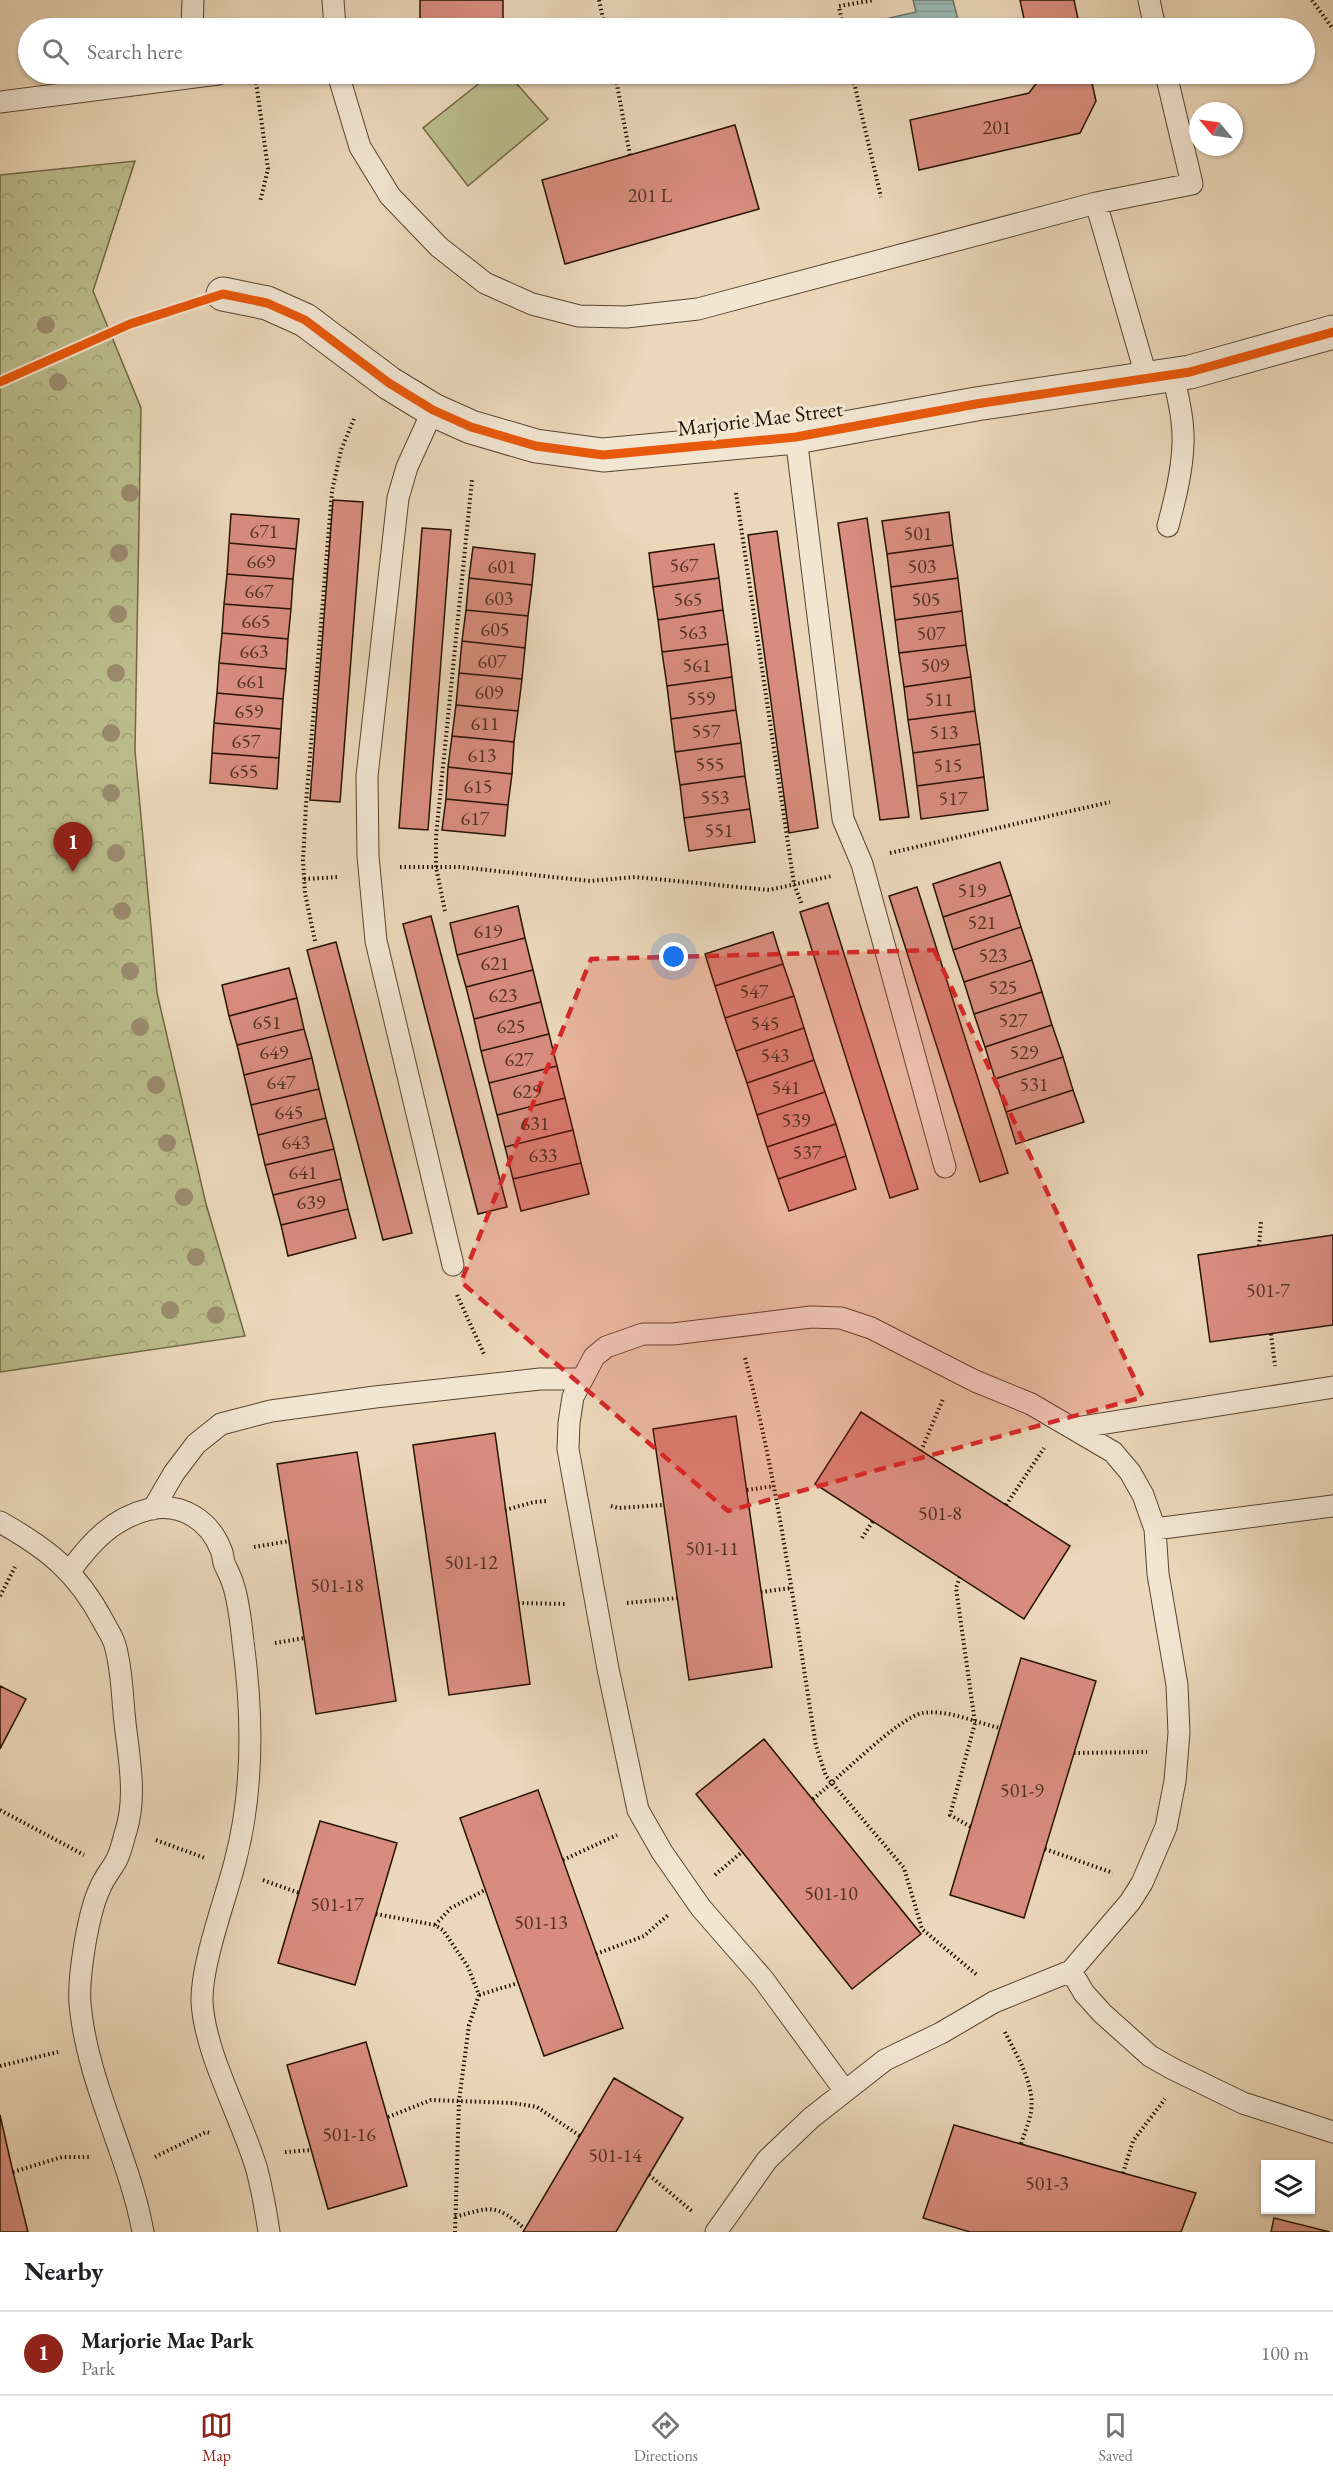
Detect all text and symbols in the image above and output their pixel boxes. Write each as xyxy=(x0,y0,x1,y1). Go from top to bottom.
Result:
search box xyxy=(18,18,1315,84)
icon: search xyxy=(39,35,72,68)
text: Search here xyxy=(87,37,182,66)
north arrow xyxy=(1189,102,1243,156)
house number: 201 xyxy=(983,114,1011,140)
house number: 201 L xyxy=(628,182,673,208)
street label: Marjorie Mae Street xyxy=(676,394,845,443)
house number: 671 xyxy=(250,518,278,544)
house number: 501 xyxy=(904,520,932,546)
house number: 669 xyxy=(247,548,276,574)
house number: 567 xyxy=(670,552,699,578)
house number: 601 xyxy=(488,553,516,579)
house number: 503 xyxy=(908,553,936,579)
house number: 667 xyxy=(245,578,274,604)
house number: 603 xyxy=(485,585,513,611)
house number: 565 xyxy=(674,586,702,612)
house number: 505 xyxy=(912,586,940,612)
house number: 665 xyxy=(242,608,270,634)
house number: 605 xyxy=(481,616,509,642)
house number: 563 xyxy=(679,619,707,645)
house number: 507 xyxy=(917,620,946,646)
house number: 663 xyxy=(240,638,268,664)
house number: 607 xyxy=(478,648,507,674)
house number: 561 xyxy=(683,652,711,678)
house number: 509 xyxy=(921,652,950,678)
house number: 661 xyxy=(237,668,265,694)
house number: 609 xyxy=(475,679,504,705)
house number: 559 xyxy=(687,685,716,711)
house number: 511 xyxy=(925,686,953,712)
house number: 659 xyxy=(235,698,264,724)
house number: 611 xyxy=(471,710,499,736)
house number: 557 xyxy=(692,718,721,744)
house number: 513 xyxy=(930,719,958,745)
house number: 657 xyxy=(232,728,261,754)
house number: 613 xyxy=(468,742,496,768)
house number: 555 xyxy=(696,751,724,777)
house number: 515 xyxy=(934,752,962,778)
house number: 655 xyxy=(230,758,258,784)
house number: 615 xyxy=(464,773,492,799)
house number: 553 xyxy=(701,784,729,810)
house number: 517 xyxy=(939,785,968,811)
house number: 617 xyxy=(461,805,490,831)
house number: 551 xyxy=(705,817,733,843)
pin: 1 xyxy=(54,822,92,872)
house number: 519 xyxy=(958,877,987,903)
house number: 521 xyxy=(968,909,996,935)
house number: 619 xyxy=(474,918,503,944)
your location xyxy=(659,942,688,971)
house number: 523 xyxy=(979,942,1007,968)
house number: 621 xyxy=(481,950,509,976)
house number: 525 xyxy=(989,974,1017,1000)
house number: 547 xyxy=(740,978,769,1004)
house number: 623 xyxy=(489,982,517,1008)
house number: 527 xyxy=(999,1007,1028,1033)
house number: 651 xyxy=(253,1009,281,1035)
house number: 545 xyxy=(751,1010,779,1036)
house number: 625 xyxy=(497,1013,525,1039)
house number: 649 xyxy=(260,1039,289,1065)
house number: 529 xyxy=(1010,1039,1039,1065)
house number: 543 xyxy=(761,1042,789,1068)
house number: 627 xyxy=(505,1046,534,1072)
house number: 647 xyxy=(267,1069,296,1095)
house number: 531 xyxy=(1020,1071,1048,1097)
house number: 541 xyxy=(772,1074,800,1100)
house number: 629 xyxy=(513,1078,542,1104)
house number: 645 xyxy=(275,1099,303,1125)
house number: 539 xyxy=(782,1107,811,1133)
house number: 631 xyxy=(521,1110,549,1136)
house number: 643 xyxy=(282,1129,310,1155)
house number: 537 xyxy=(793,1139,822,1165)
house number: 633 xyxy=(529,1142,557,1168)
house number: 641 xyxy=(289,1159,317,1185)
house number: 639 xyxy=(297,1189,326,1215)
house number: 501-7 xyxy=(1246,1277,1290,1303)
house number: 501-8 xyxy=(918,1500,962,1526)
house number: 501-11 xyxy=(685,1535,739,1561)
house number: 501-12 xyxy=(444,1549,498,1575)
house number: 501-18 xyxy=(310,1572,364,1598)
house number: 501-9 xyxy=(1000,1777,1044,1803)
house number: 501-10 xyxy=(804,1880,858,1906)
house number: 501-17 xyxy=(310,1891,364,1917)
house number: 501-13 xyxy=(514,1909,568,1935)
house number: 501-16 xyxy=(322,2121,376,2147)
house number: 501-14 xyxy=(588,2142,642,2168)
map controls xyxy=(1261,2160,1315,2214)
button: layers xyxy=(1261,2160,1315,2214)
house number: 501-3 xyxy=(1025,2170,1069,2196)
text: Nearby xyxy=(24,2254,104,2288)
text: Marjorie Mae Park xyxy=(81,2326,254,2355)
text: 1 xyxy=(38,2340,49,2366)
text: 100 m xyxy=(1261,2340,1309,2366)
text: Park xyxy=(81,2355,115,2381)
tab: Map xyxy=(200,2409,233,2466)
tab: Directions xyxy=(634,2409,698,2466)
tab: Saved xyxy=(1098,2409,1133,2466)

